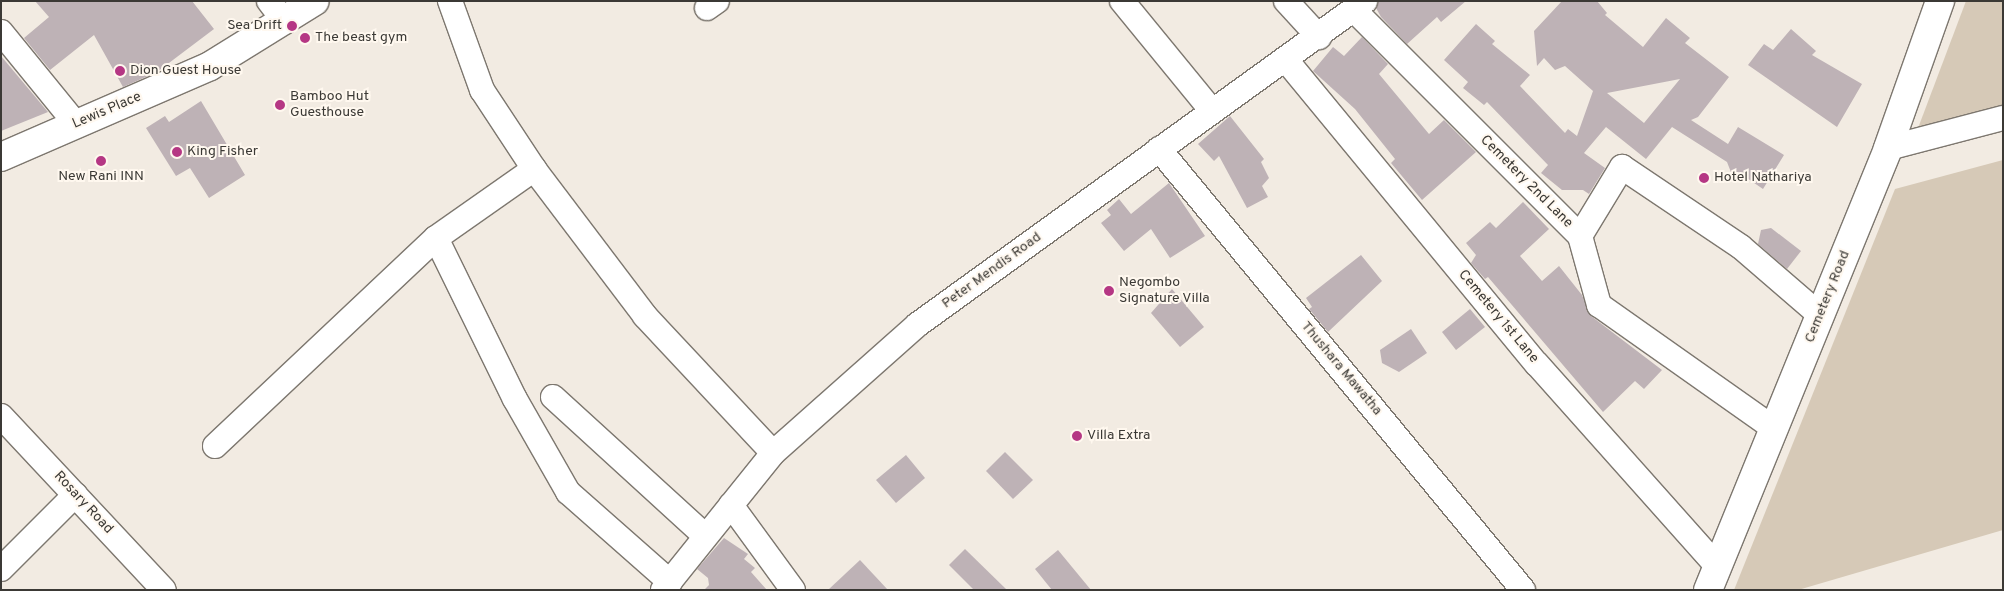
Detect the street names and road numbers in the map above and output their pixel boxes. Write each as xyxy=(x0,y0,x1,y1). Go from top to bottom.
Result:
street label: Lewis Place xyxy=(70,89,144,133)
street label: Cemetery 2nd Lane xyxy=(1476,132,1576,232)
street label: Peter Mendis Road xyxy=(939,229,1045,313)
street label: Cemetery Road xyxy=(1802,249,1854,345)
street label: Cemetery 1st Lane xyxy=(1454,267,1542,367)
street label: Thushara Mawatha xyxy=(1297,319,1385,419)
street label: Rosary Road xyxy=(50,468,116,538)

